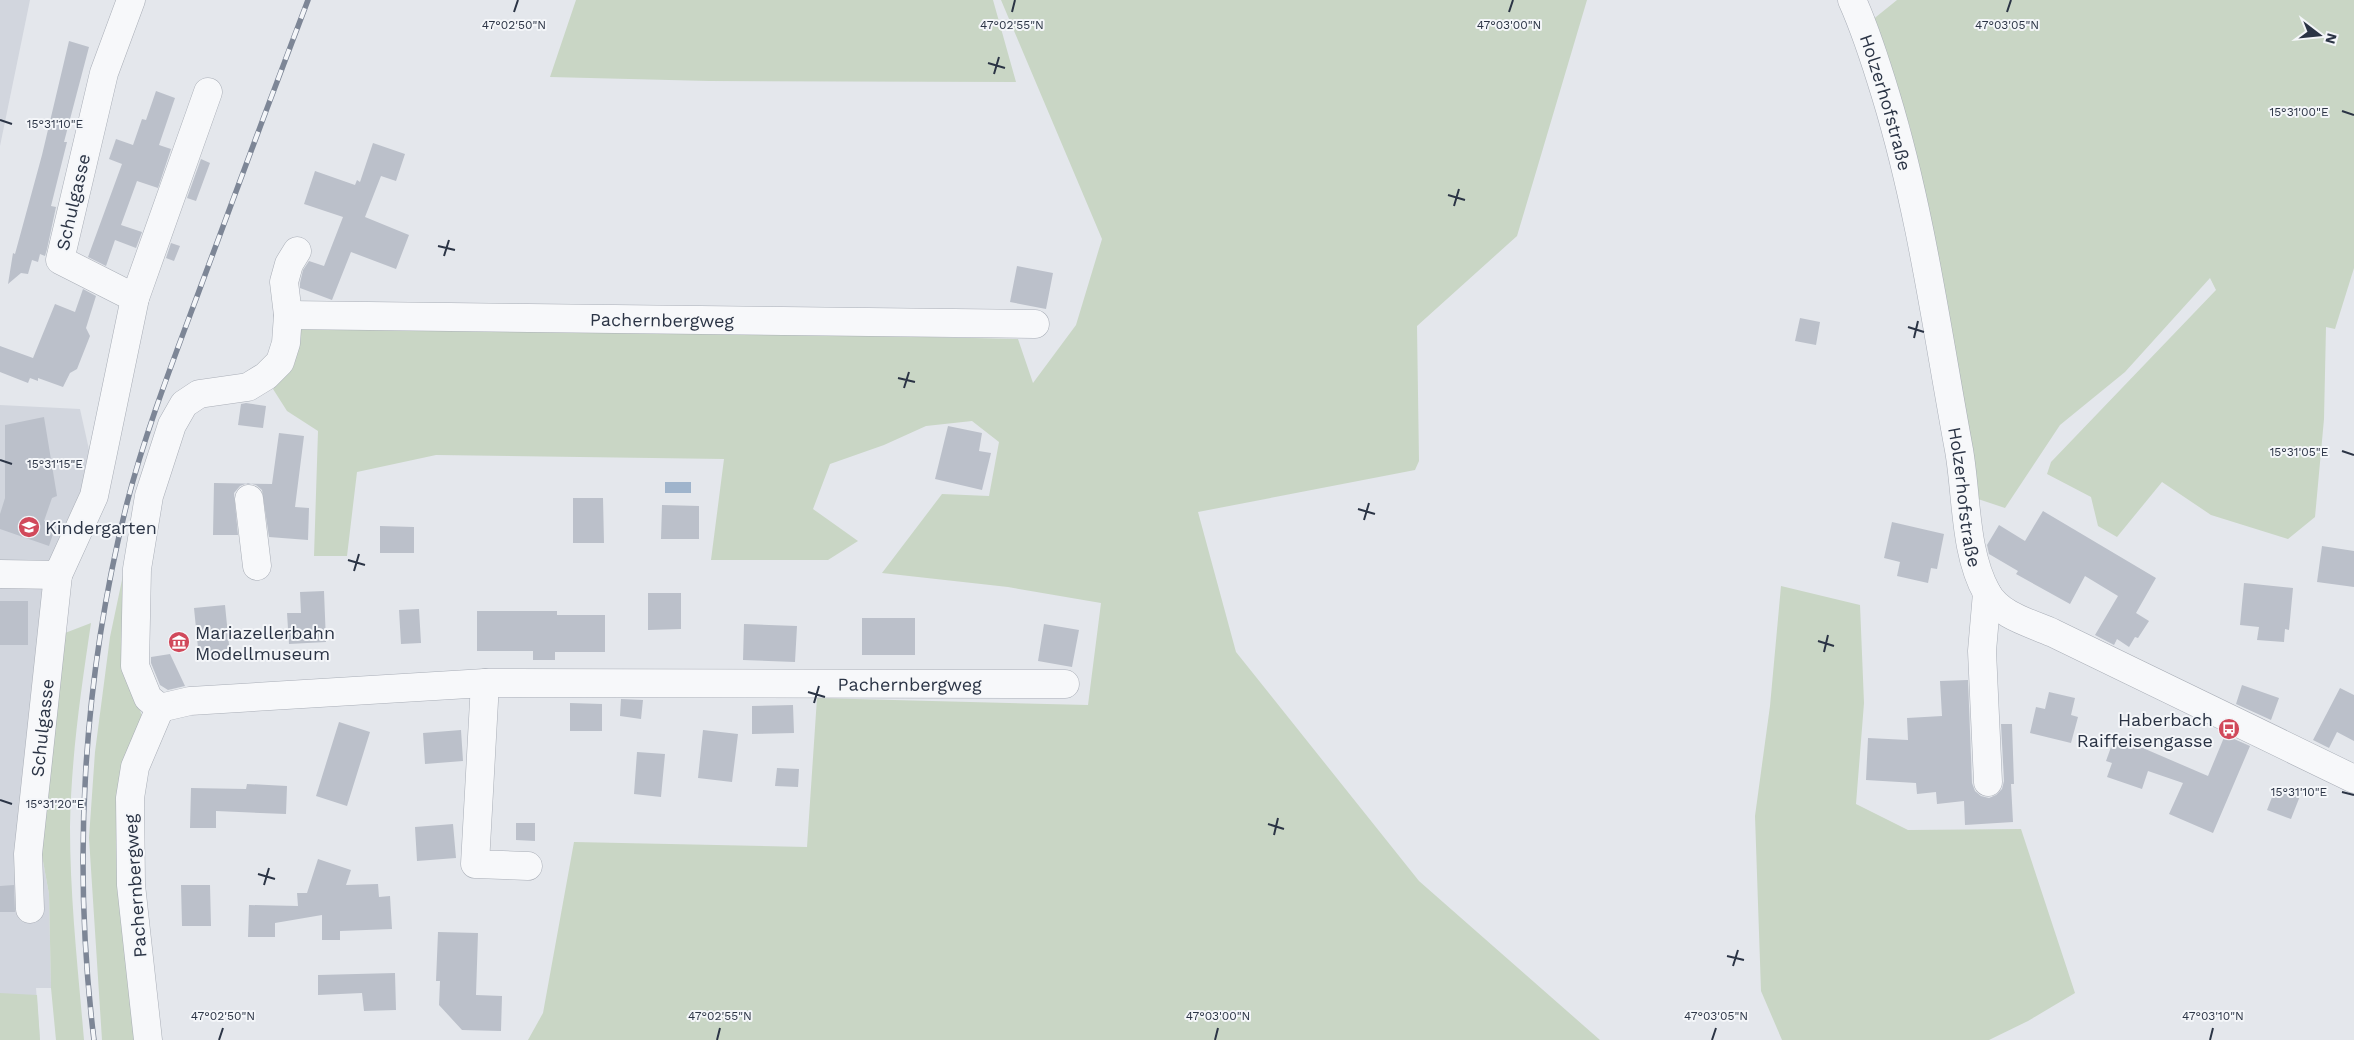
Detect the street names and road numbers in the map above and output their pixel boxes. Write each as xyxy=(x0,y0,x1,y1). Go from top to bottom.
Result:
street label: Holzerhofstraße xyxy=(1856,31,1916,173)
street label: Schulgasse xyxy=(52,152,94,252)
street label: Pachernbergweg xyxy=(590,308,735,331)
street label: Holzerhofstraße xyxy=(1944,425,1986,570)
street label: Pachernbergweg xyxy=(838,673,982,694)
street label: Schulgasse xyxy=(26,678,57,778)
street label: Pachernbergweg xyxy=(119,813,150,959)

